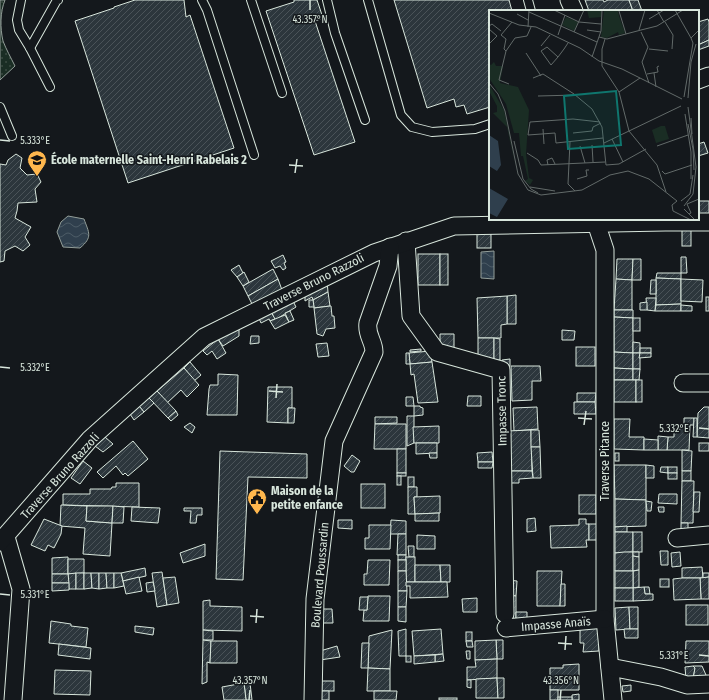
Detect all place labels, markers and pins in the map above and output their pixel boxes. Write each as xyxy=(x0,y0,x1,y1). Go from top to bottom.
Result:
school or university icon: École maternelle Saint-Henri Rabelais 2 xyxy=(26,149,48,177)
place label: École maternelle Saint-Henri Rabelais 2 xyxy=(51,151,247,167)
place label: Maison de la petite enfance xyxy=(271,484,343,512)
public building icon: Maison de la petite enfance xyxy=(246,487,268,515)

